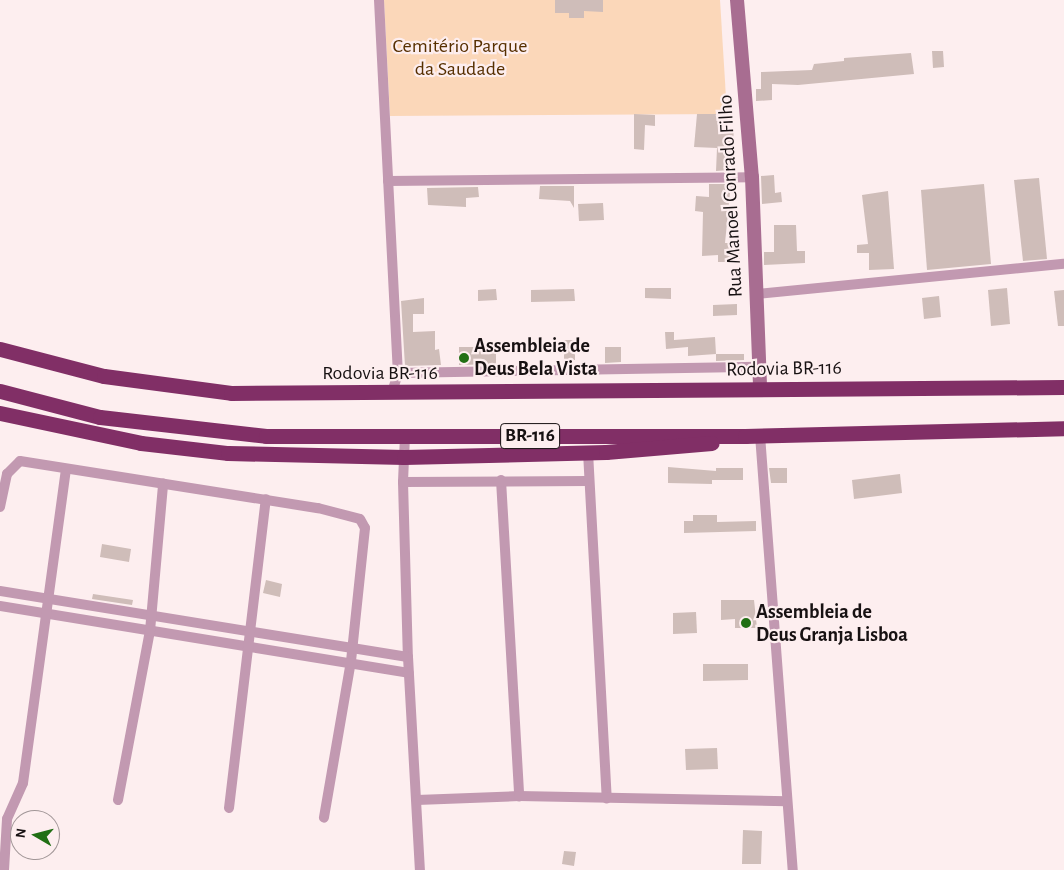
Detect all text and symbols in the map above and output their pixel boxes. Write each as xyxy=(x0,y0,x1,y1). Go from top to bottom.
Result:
park label: Cemitério Parque da Saudade xyxy=(393,34,527,81)
street label: Rua Manoel Conrado Filho xyxy=(714,94,748,298)
place label: Assembleia de Deus Bela Vista xyxy=(474,334,597,381)
marker: Assembleia de Deus Bela Vista xyxy=(458,352,470,364)
street label: Rodovia BR-116 xyxy=(726,356,842,382)
street label: Rodovia BR-116 xyxy=(322,361,438,385)
road number: BR-116 xyxy=(500,420,560,452)
place label: Assembleia de Deus Granja Lisboa xyxy=(756,600,908,647)
marker: Assembleia de Deus Granja Lisboa xyxy=(740,617,752,629)
north arrow xyxy=(10,810,60,860)
text: N xyxy=(14,827,29,839)

